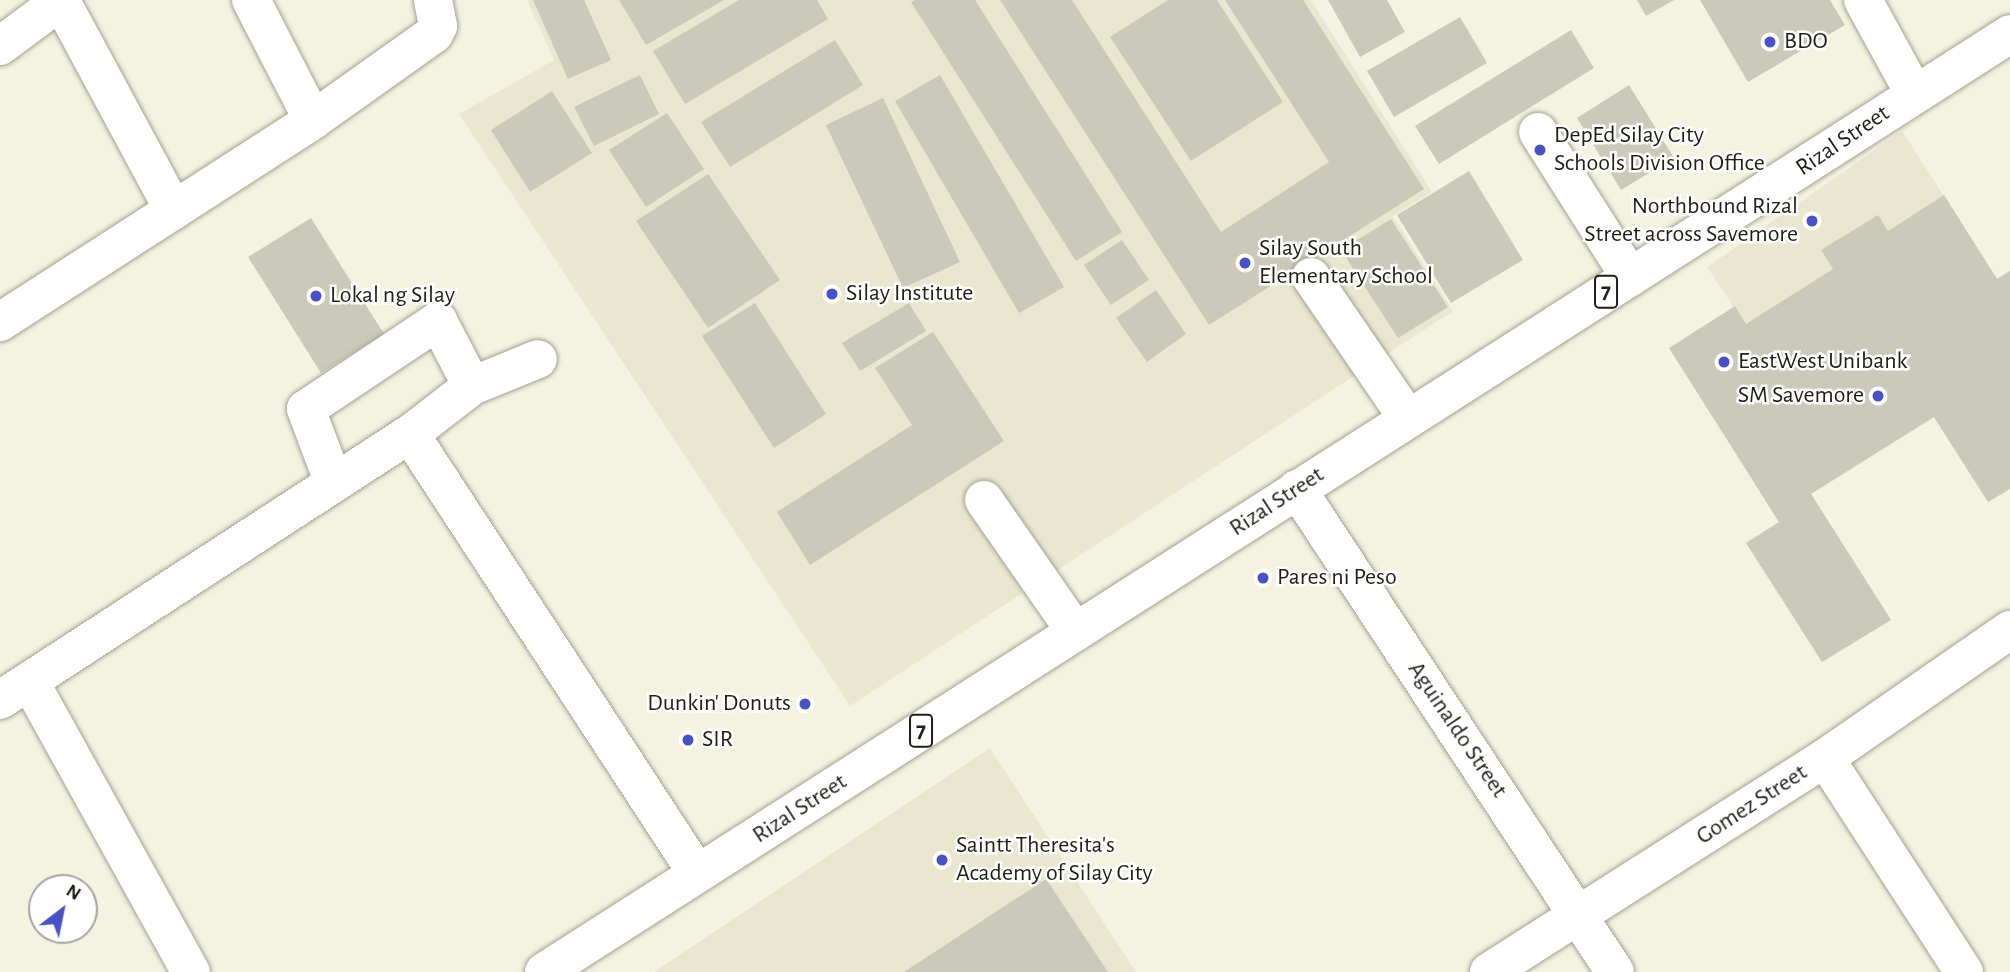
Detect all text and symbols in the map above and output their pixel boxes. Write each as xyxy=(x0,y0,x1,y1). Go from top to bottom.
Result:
place label: BDO xyxy=(1784,28,1828,56)
marker: BDO xyxy=(1762,34,1778,50)
street label: Rizal Street xyxy=(1791,99,1895,183)
place label: DepEd Silay City Schools Division Office xyxy=(1554,122,1765,178)
marker: DepEd Silay City Schools Division Office xyxy=(1532,142,1548,158)
place label: Northbound Rizal Street across Savemore xyxy=(1584,193,1798,249)
marker: Northbound Rizal Street across Savemore xyxy=(1804,213,1820,229)
place label: Silay South Elementary School xyxy=(1259,235,1433,291)
marker: Silay South Elementary School xyxy=(1237,255,1253,271)
road number: 7 xyxy=(1594,272,1618,312)
place label: Silay Institute xyxy=(846,280,973,308)
place label: Lokal ng Silay xyxy=(330,282,455,310)
marker: Silay Institute xyxy=(824,286,840,302)
marker: Lokal ng Silay xyxy=(308,288,324,304)
place label: EastWest Unibank xyxy=(1738,348,1908,376)
marker: EastWest Unibank xyxy=(1716,354,1732,370)
place label: SM Savemore xyxy=(1738,382,1864,410)
marker: SM Savemore xyxy=(1870,388,1886,404)
street label: Rizal Street xyxy=(1225,461,1329,543)
place label: Pares ni Peso xyxy=(1277,564,1397,592)
marker: Pares ni Peso xyxy=(1255,570,1271,586)
street label: Aguinaldo Street xyxy=(1401,657,1513,803)
place label: Dunkin' Donuts xyxy=(647,690,791,718)
marker: Dunkin' Donuts xyxy=(797,696,813,712)
road number: 7 xyxy=(909,712,933,750)
place label: SIR xyxy=(702,726,733,754)
marker: SIR xyxy=(680,732,696,748)
street label: Gomez Street xyxy=(1691,759,1813,851)
street label: Rizal Street xyxy=(748,768,852,850)
place label: Saintt Theresita's Academy of Silay City xyxy=(956,832,1153,888)
marker: Saintt Theresita's Academy of Silay City xyxy=(934,852,950,868)
north arrow xyxy=(28,874,98,944)
text: N xyxy=(63,881,84,904)

